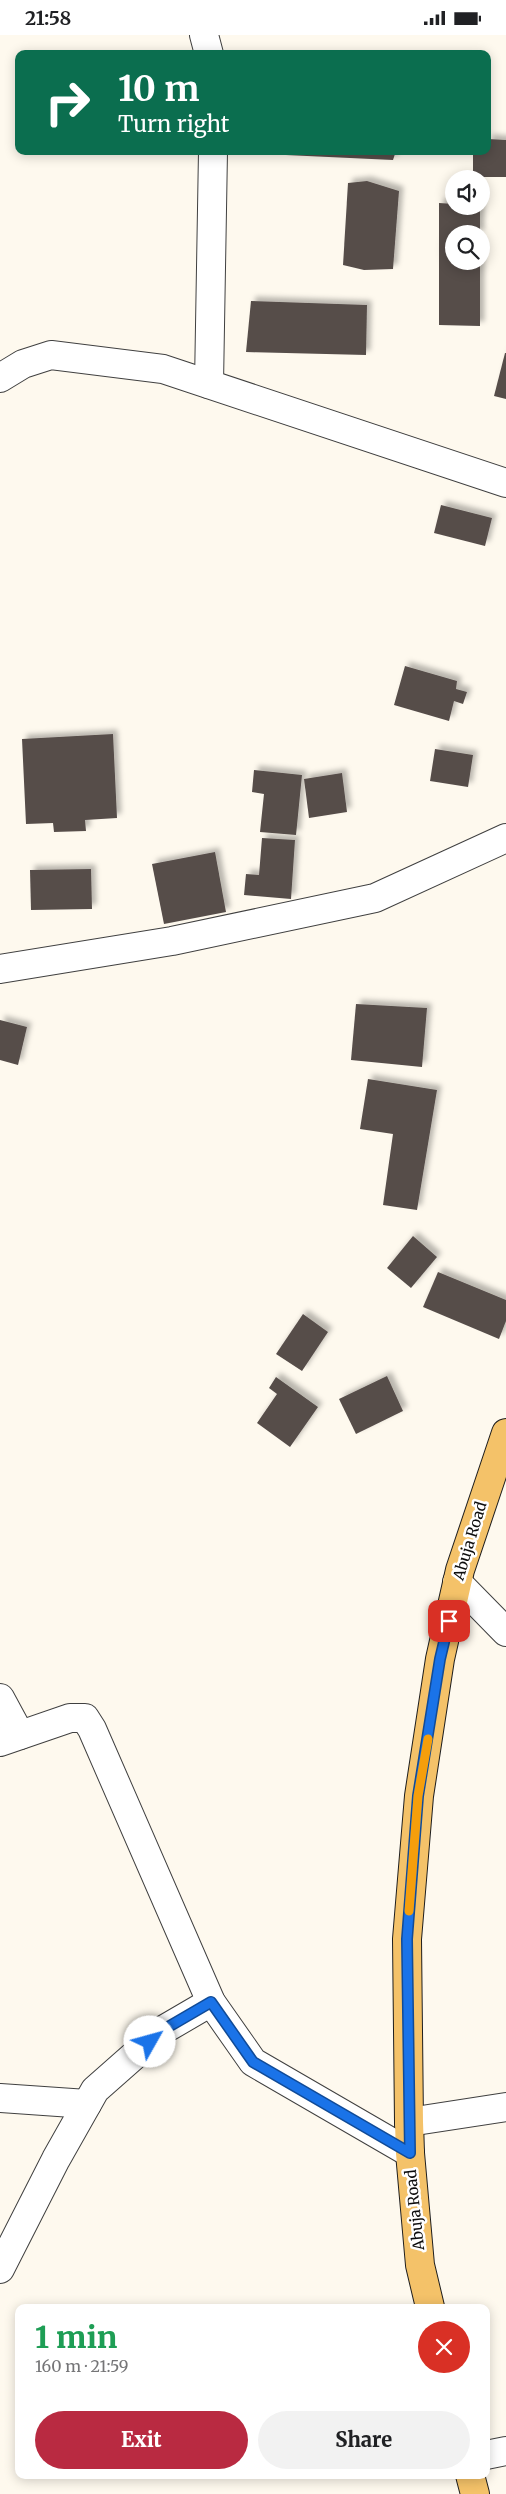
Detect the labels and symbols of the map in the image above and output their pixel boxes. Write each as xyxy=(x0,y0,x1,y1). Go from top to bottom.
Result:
street label: Abuja Road xyxy=(448,1499,490,1583)
pin xyxy=(428,1600,470,1642)
position arrow xyxy=(123,2015,175,2067)
street label: Abuja Road xyxy=(401,2169,428,2252)

